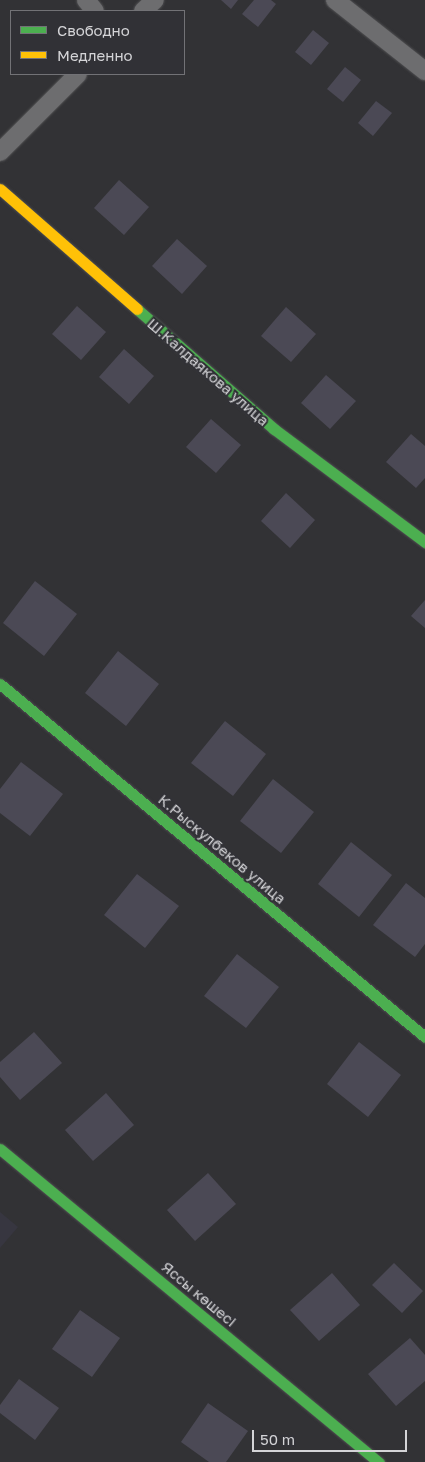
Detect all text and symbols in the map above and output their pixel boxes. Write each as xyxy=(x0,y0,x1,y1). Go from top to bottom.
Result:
legend xyxy=(10,10,185,75)
text: Свободно xyxy=(57,21,130,39)
text: Медленно xyxy=(57,46,133,64)
street label: Ш.Калдаякова улица xyxy=(144,314,272,430)
street label: К.Рыскулбеков улица xyxy=(155,790,289,908)
street label: Яссы көшесі xyxy=(158,1258,240,1330)
scale bar xyxy=(255,1420,410,1452)
text: 50 m xyxy=(260,1430,295,1448)

